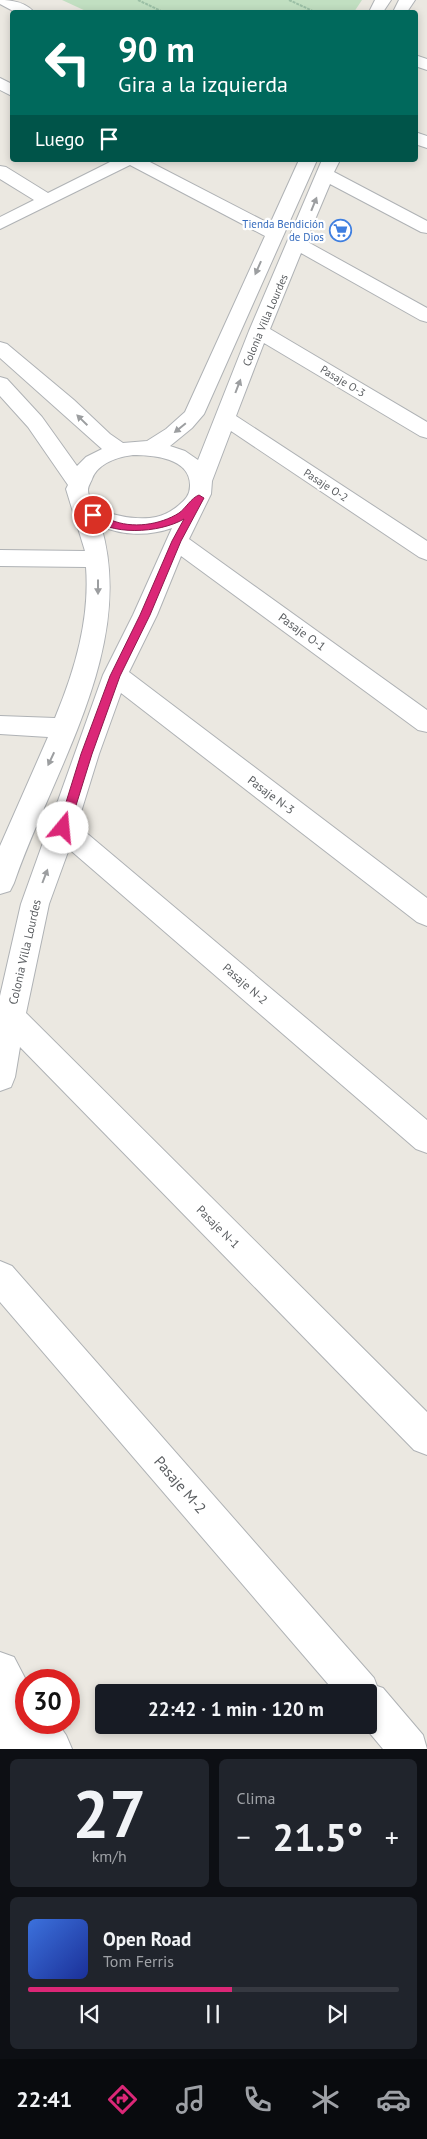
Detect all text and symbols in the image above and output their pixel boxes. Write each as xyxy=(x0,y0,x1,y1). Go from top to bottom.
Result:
text: 90 m xyxy=(118,26,195,72)
icon: left xyxy=(35,30,100,95)
text: Gira a la izquierda xyxy=(118,70,288,98)
icon: arrive xyxy=(95,125,123,153)
text: Luego xyxy=(35,127,85,151)
one-way arrow xyxy=(310,196,318,211)
place label: Tienda Bendición de Dios xyxy=(242,217,324,244)
supermarket icon: Tienda Bendición de Dios xyxy=(328,218,352,242)
one-way arrow xyxy=(254,261,262,275)
street label: Colonia Villa Lourdes xyxy=(239,272,291,368)
street label: Pasaje O-3 xyxy=(318,362,368,400)
one-way arrow xyxy=(234,378,242,393)
one-way arrow xyxy=(76,414,88,426)
one-way arrow xyxy=(173,423,186,434)
street label: Pasaje O-2 xyxy=(301,465,351,505)
pin xyxy=(72,494,114,536)
icon: arrive xyxy=(79,501,107,529)
one-way arrow xyxy=(94,579,102,595)
street label: Pasaje O-1 xyxy=(276,609,329,654)
one-way arrow xyxy=(47,752,55,766)
street label: Pasaje N-3 xyxy=(245,772,298,817)
position arrow xyxy=(36,801,88,853)
one-way arrow xyxy=(41,868,49,883)
street label: Colonia Villa Lourdes xyxy=(5,898,44,1006)
street label: Pasaje N-2 xyxy=(220,960,271,1007)
street label: Pasaje N-1 xyxy=(194,1202,243,1251)
street label: Pasaje M-2 xyxy=(150,1452,211,1517)
speed limit sign: 30 xyxy=(15,1669,80,1734)
text: 22:42 · 1 min · 120 m xyxy=(148,1697,324,1721)
text: 27 xyxy=(72,1771,146,1855)
text: Clima xyxy=(237,1788,276,1808)
text: 21.5° xyxy=(272,1812,363,1861)
text: − xyxy=(237,1818,251,1855)
text: + xyxy=(385,1818,399,1855)
text: km/h xyxy=(92,1846,127,1866)
text: Open Road xyxy=(103,1927,191,1951)
text: Tom Ferris xyxy=(103,1951,174,1971)
icon: previous xyxy=(76,2000,104,2028)
icon: pause xyxy=(199,2000,227,2028)
icon: next xyxy=(323,2000,351,2028)
icon: directions xyxy=(105,2082,140,2117)
icon: music xyxy=(173,2082,208,2117)
icon: phone xyxy=(240,2082,275,2117)
icon: climate xyxy=(308,2082,343,2117)
icon: car xyxy=(376,2082,411,2117)
text: 22:41 xyxy=(16,2085,72,2113)

